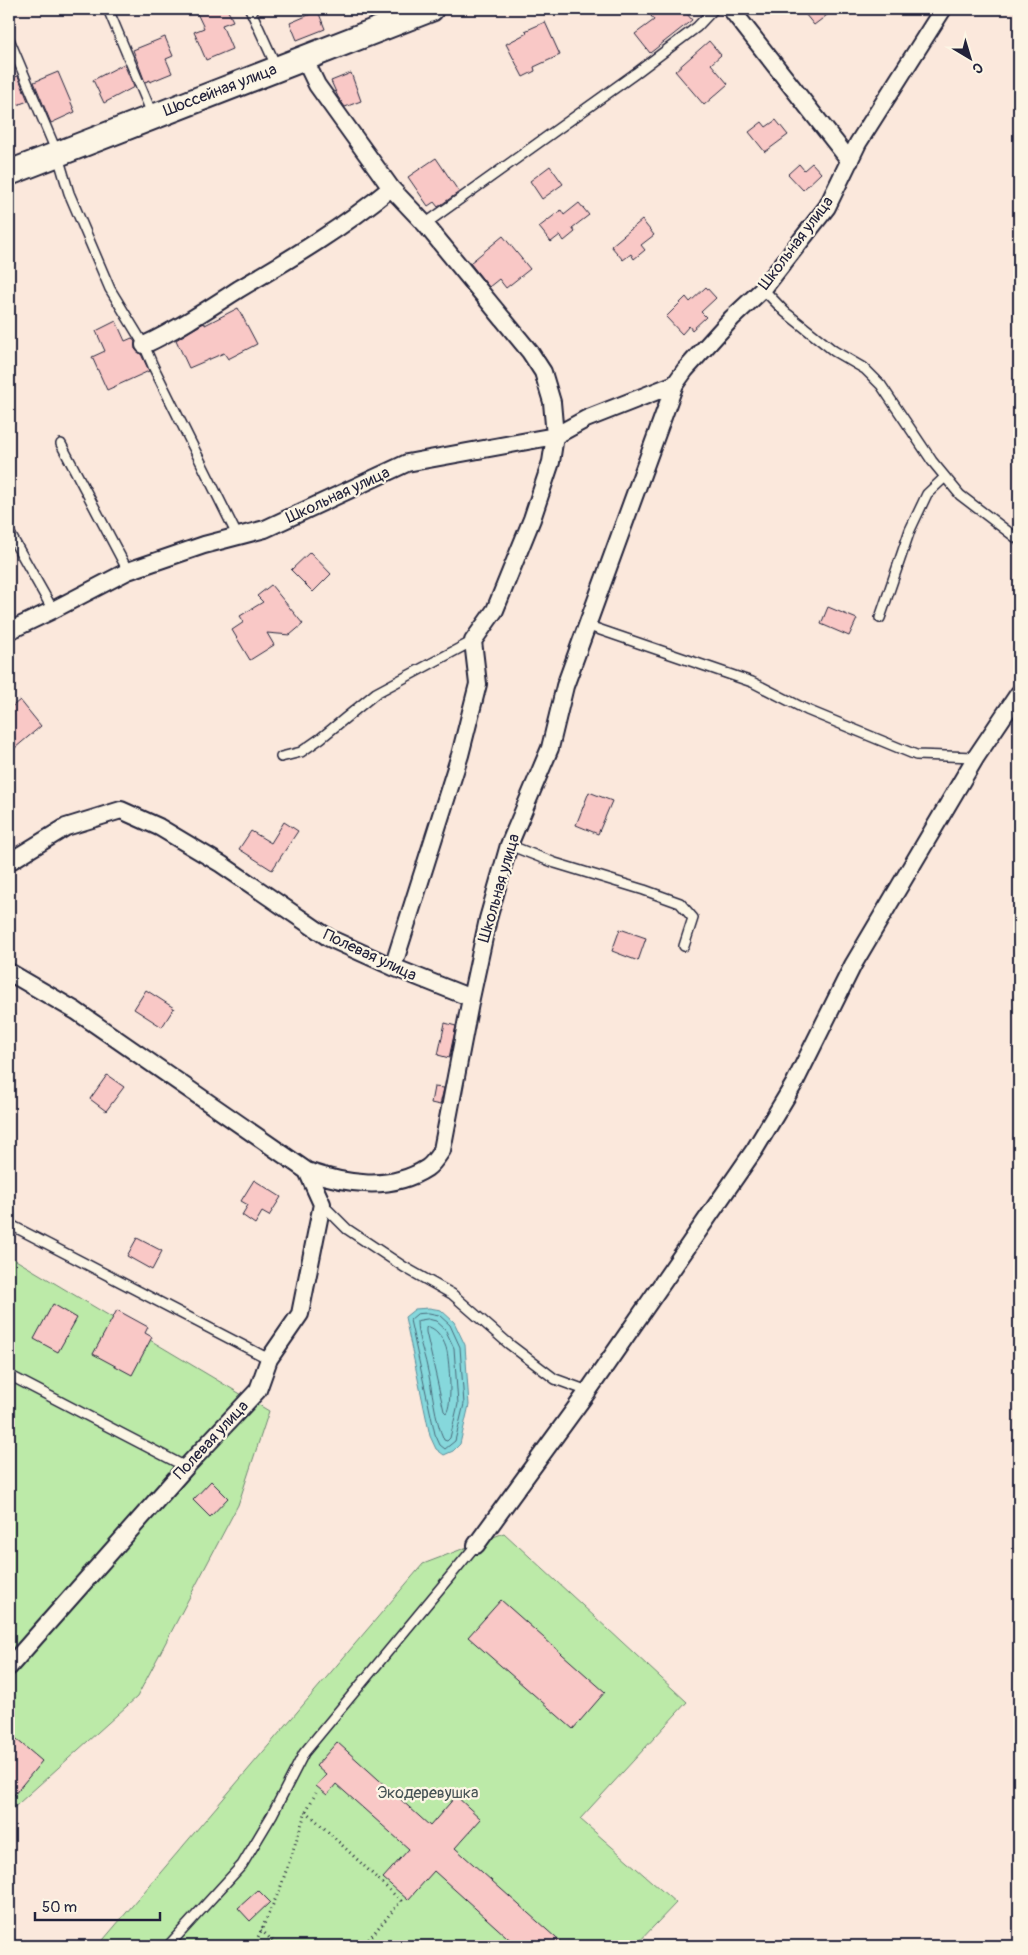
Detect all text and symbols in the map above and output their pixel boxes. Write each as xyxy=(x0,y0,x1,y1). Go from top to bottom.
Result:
north arrow xyxy=(946,32,996,82)
text: С xyxy=(969,58,986,77)
street label: Шоссейная улица xyxy=(161,59,279,121)
street label: Школьная улица xyxy=(754,192,838,294)
street label: Школьная улица xyxy=(283,462,393,528)
street label: Школьная улица xyxy=(474,831,524,945)
street label: Полевая улица xyxy=(320,925,420,985)
street label: Полевая улица xyxy=(169,1396,253,1484)
park label: Экодеревушка xyxy=(377,1783,479,1803)
scale bar xyxy=(35,1890,160,1922)
text: 50 m xyxy=(42,1898,77,1917)

